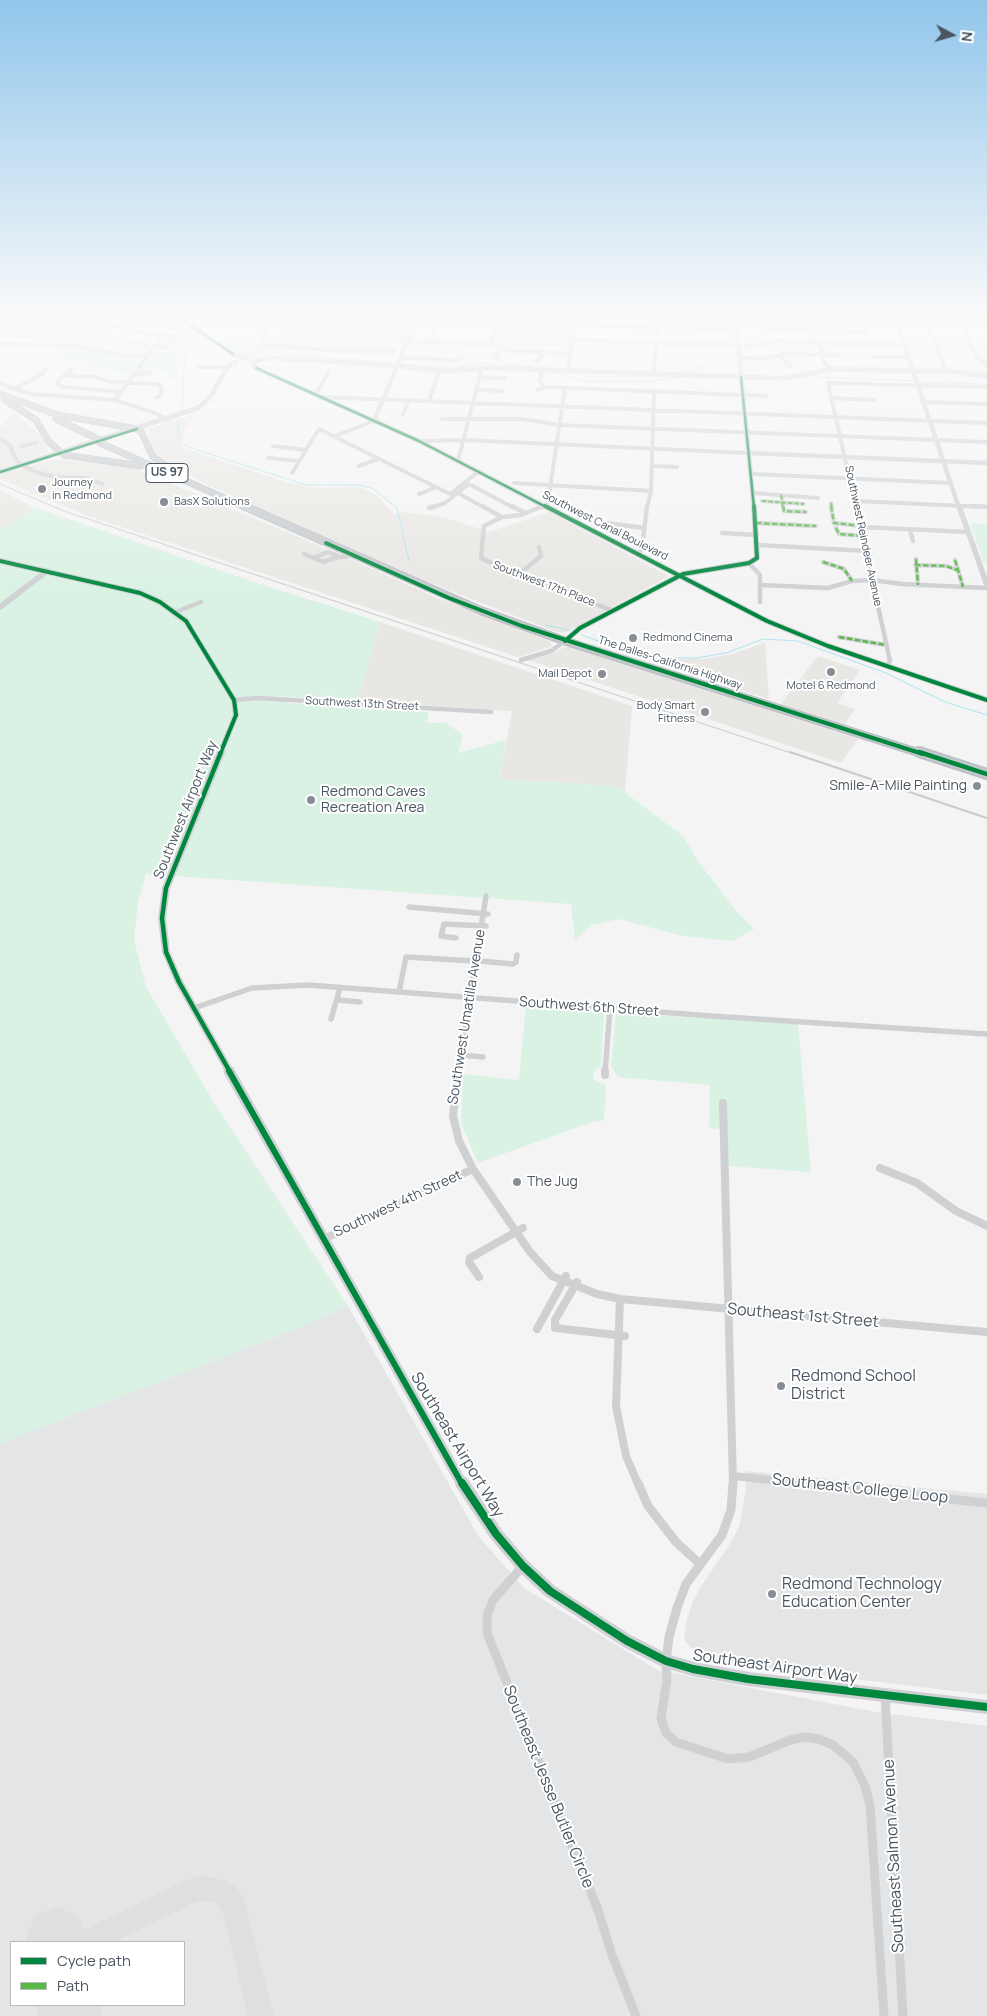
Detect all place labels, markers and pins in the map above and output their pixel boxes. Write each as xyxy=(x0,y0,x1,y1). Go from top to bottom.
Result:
place label: Journey in Redmond xyxy=(52,476,112,502)
marker: Journey in Redmond xyxy=(36,483,48,495)
place label: BasX Solutions xyxy=(174,495,250,509)
marker: BasX Solutions xyxy=(158,496,170,508)
place label: Redmond Cinema xyxy=(643,631,733,645)
marker: Redmond Cinema xyxy=(627,632,639,644)
marker: Motel 6 Redmond xyxy=(825,666,837,678)
place label: Mail Depot xyxy=(538,667,592,681)
marker: Mail Depot xyxy=(596,668,608,680)
place label: Motel 6 Redmond xyxy=(787,679,875,693)
place label: Body Smart Fitness xyxy=(637,699,695,725)
marker: Body Smart Fitness xyxy=(699,706,711,718)
place label: Smile-A-Mile Painting xyxy=(829,778,967,794)
marker: Smile-A-Mile Painting xyxy=(971,780,983,792)
place label: Redmond Caves Recreation Area xyxy=(321,784,426,816)
marker: Redmond Caves Recreation Area xyxy=(305,794,317,806)
place label: The Jug xyxy=(527,1174,578,1190)
marker: The Jug xyxy=(511,1176,523,1188)
place label: Redmond School District xyxy=(791,1367,916,1405)
marker: Redmond School District xyxy=(775,1380,787,1392)
place label: Redmond Technology Education Center xyxy=(782,1575,942,1613)
marker: Redmond Technology Education Center xyxy=(766,1588,778,1600)

